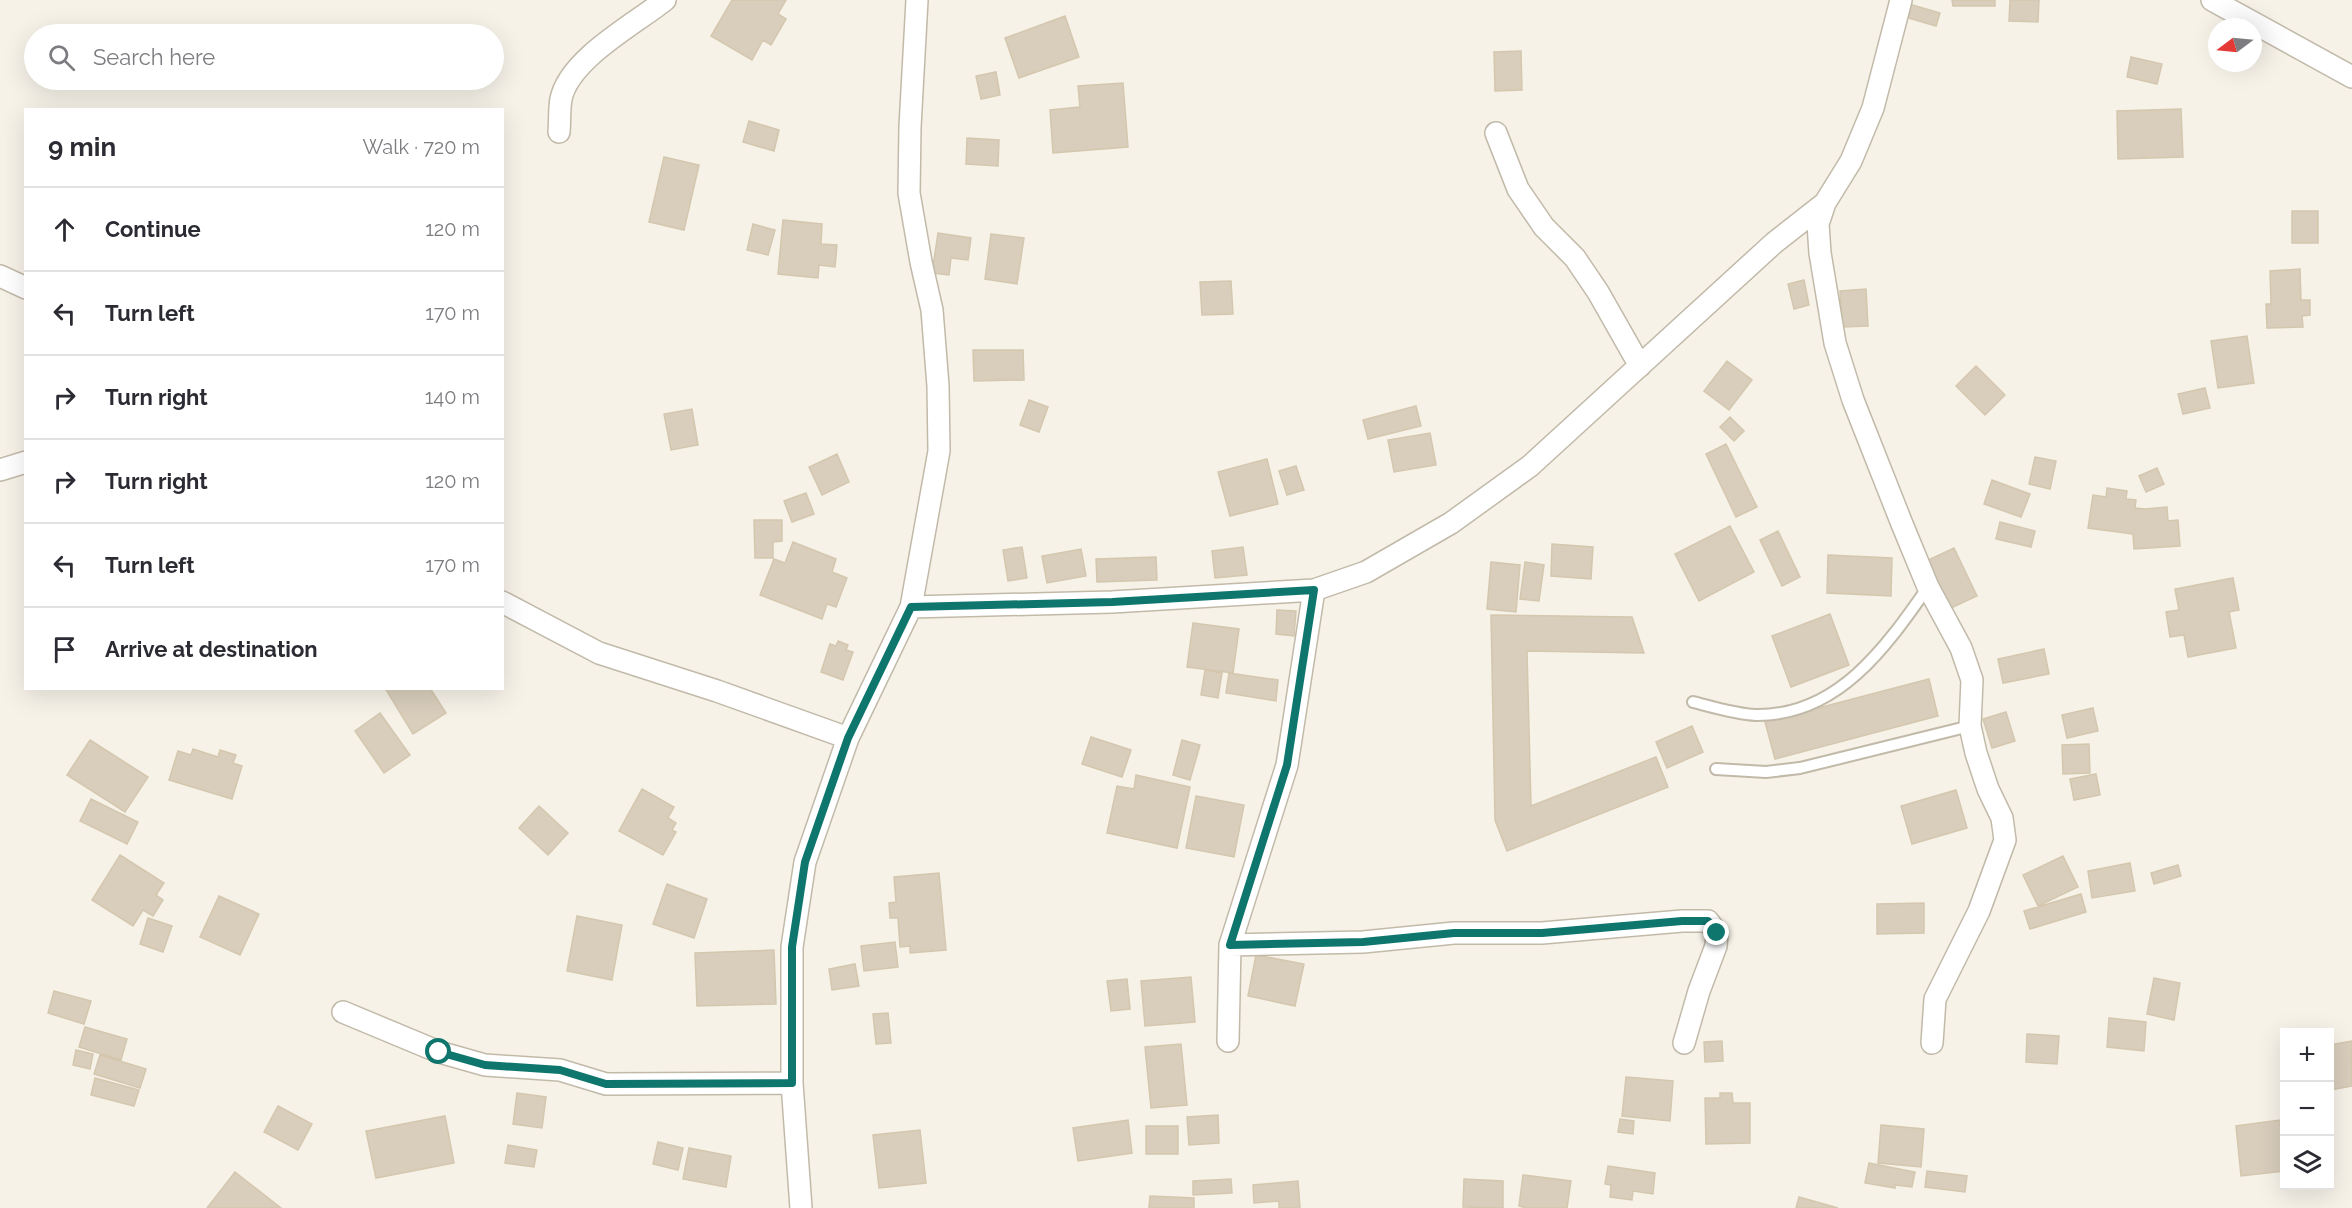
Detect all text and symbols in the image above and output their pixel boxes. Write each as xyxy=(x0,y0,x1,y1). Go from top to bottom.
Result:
north arrow xyxy=(2208,18,2262,72)
search box xyxy=(24,24,504,90)
icon: search xyxy=(45,41,78,74)
text: Search here xyxy=(93,44,215,70)
text: 9 min xyxy=(48,132,116,162)
text: Walk · 720 m xyxy=(362,135,480,159)
icon: ahead xyxy=(48,213,81,246)
text: Continue xyxy=(105,216,201,242)
text: 120 m xyxy=(425,217,480,241)
icon: left xyxy=(48,297,81,330)
text: Turn left xyxy=(105,300,195,326)
text: 170 m xyxy=(425,301,480,325)
icon: right xyxy=(48,381,81,414)
text: Turn right xyxy=(105,384,208,410)
text: 140 m xyxy=(425,385,480,409)
icon: right xyxy=(48,465,81,498)
text: Turn right xyxy=(105,468,208,494)
text: 120 m xyxy=(425,469,480,493)
icon: left xyxy=(48,549,81,582)
text: Turn left xyxy=(105,552,195,578)
text: 170 m xyxy=(425,553,480,577)
icon: arrive xyxy=(48,633,81,666)
text: Arrive at destination xyxy=(105,636,318,662)
route end xyxy=(1703,919,1729,945)
map controls xyxy=(2280,1028,2334,1190)
button: + xyxy=(2280,1028,2334,1082)
route start xyxy=(425,1038,451,1064)
button: − xyxy=(2280,1082,2334,1136)
button: layers xyxy=(2280,1136,2334,1190)

